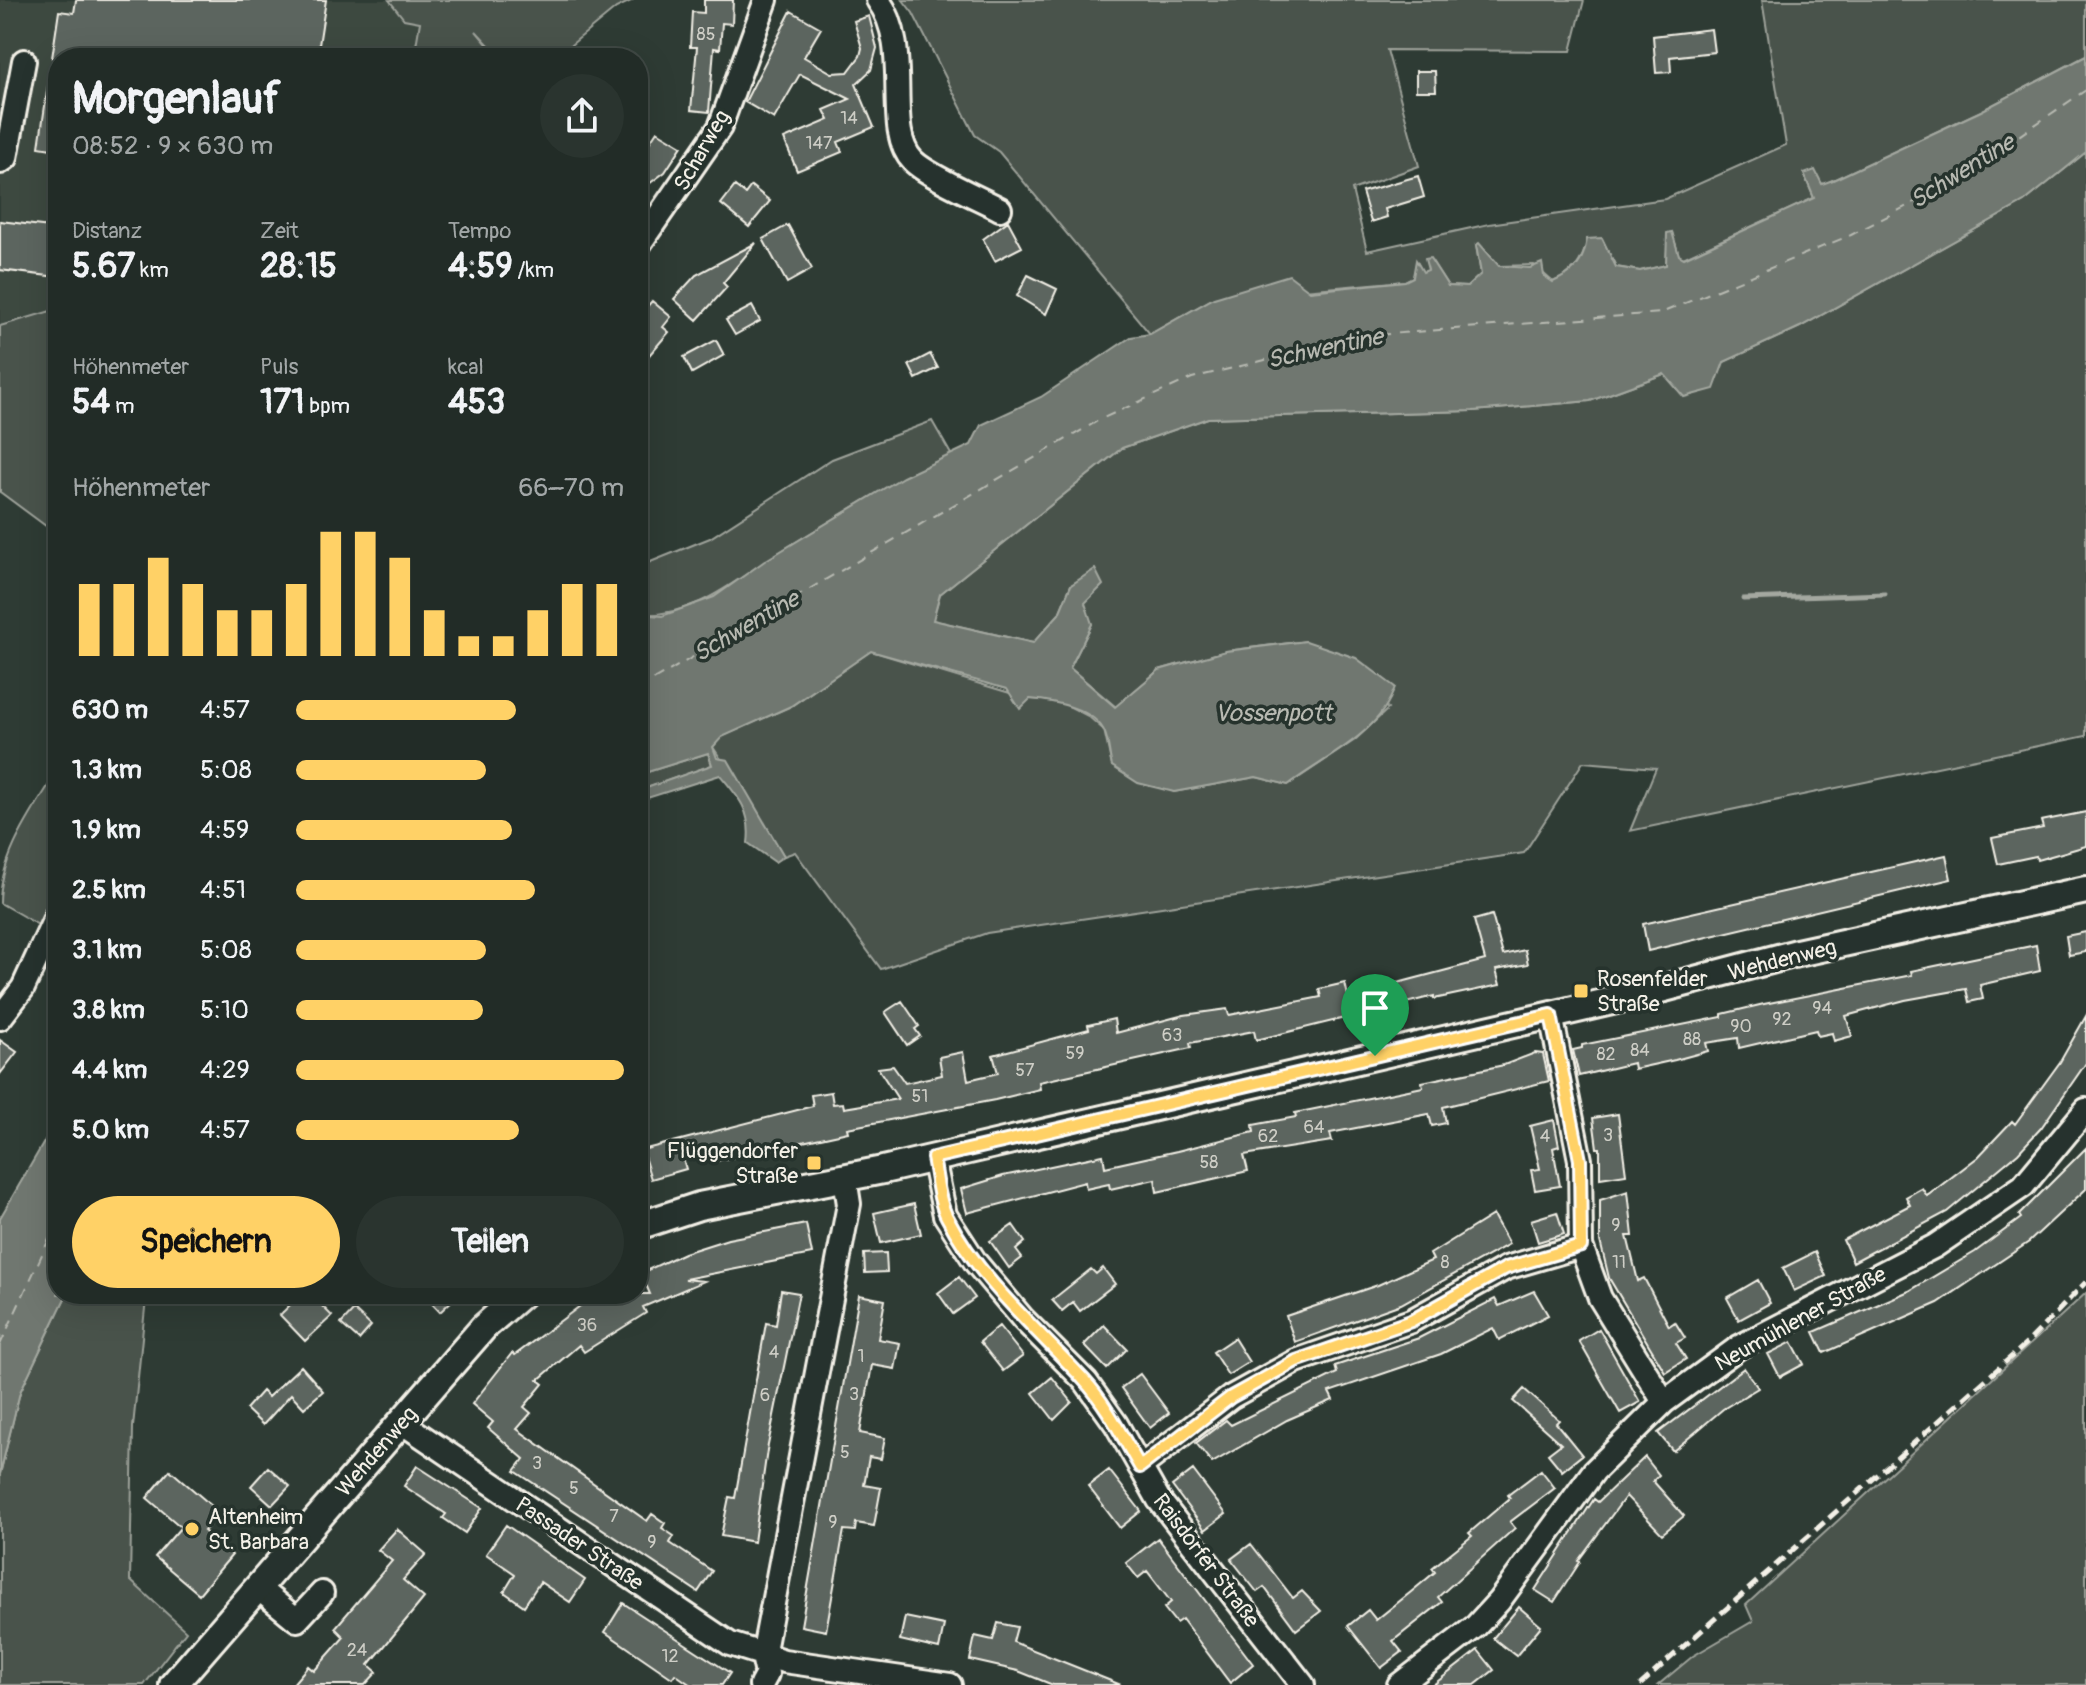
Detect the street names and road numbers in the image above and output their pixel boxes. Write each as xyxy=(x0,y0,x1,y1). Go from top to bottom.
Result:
street label: Scharweg xyxy=(667,105,736,196)
street label: Wehdenweg xyxy=(1725,933,1839,987)
street label: Neumühlener Straße xyxy=(1710,1260,1891,1378)
street label: Wehdenweg xyxy=(330,1401,424,1503)
street label: Raisdorfer Straße xyxy=(1147,1488,1266,1633)
street label: Passader Straße xyxy=(510,1491,649,1597)

